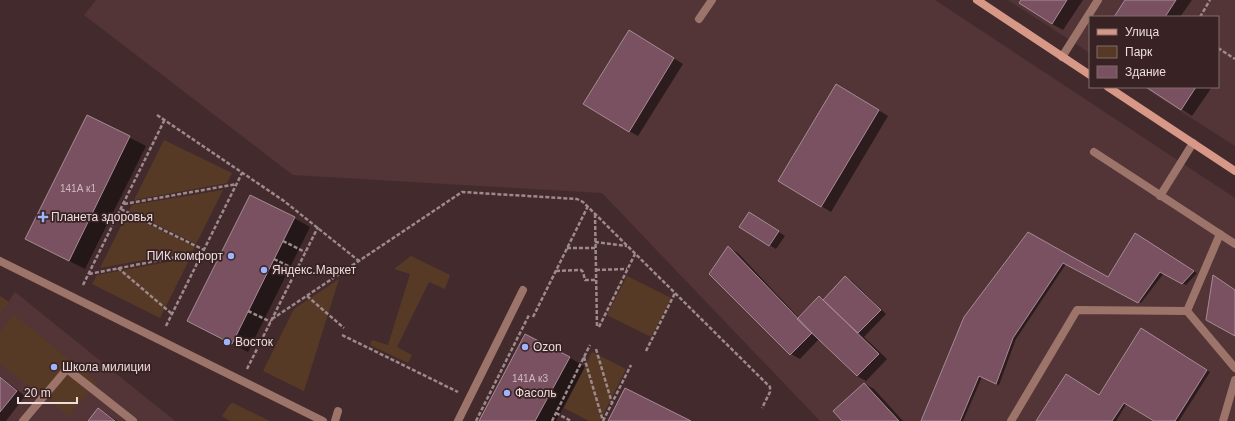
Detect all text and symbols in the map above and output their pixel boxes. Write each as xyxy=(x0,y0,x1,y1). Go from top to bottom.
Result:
legend xyxy=(1089,16,1219,88)
text: Улица xyxy=(1125,25,1159,39)
text: Парк xyxy=(1125,45,1153,59)
text: Здание xyxy=(1125,65,1166,79)
house number: 141А к1 xyxy=(60,183,96,194)
place label: Планета здоровья xyxy=(51,210,153,224)
marker: Планета здоровья xyxy=(38,212,48,222)
place label: ПИК комфорт xyxy=(147,249,223,263)
marker: ПИК комфорт xyxy=(226,251,236,261)
place label: Яндекс.Маркет xyxy=(272,263,357,277)
marker: Яндекс.Маркет xyxy=(259,265,269,275)
place label: Восток xyxy=(235,335,274,349)
marker: Восток xyxy=(222,337,232,347)
place label: Ozon xyxy=(533,340,562,354)
marker: Ozon xyxy=(520,342,530,352)
place label: Школа милиции xyxy=(62,360,151,374)
marker: Школа милиции xyxy=(49,362,59,372)
house number: 141А к3 xyxy=(512,373,548,384)
scale bar xyxy=(18,379,77,405)
text: 20 m xyxy=(24,386,51,400)
place label: Фасоль xyxy=(515,386,557,400)
marker: Фасоль xyxy=(502,388,512,398)

